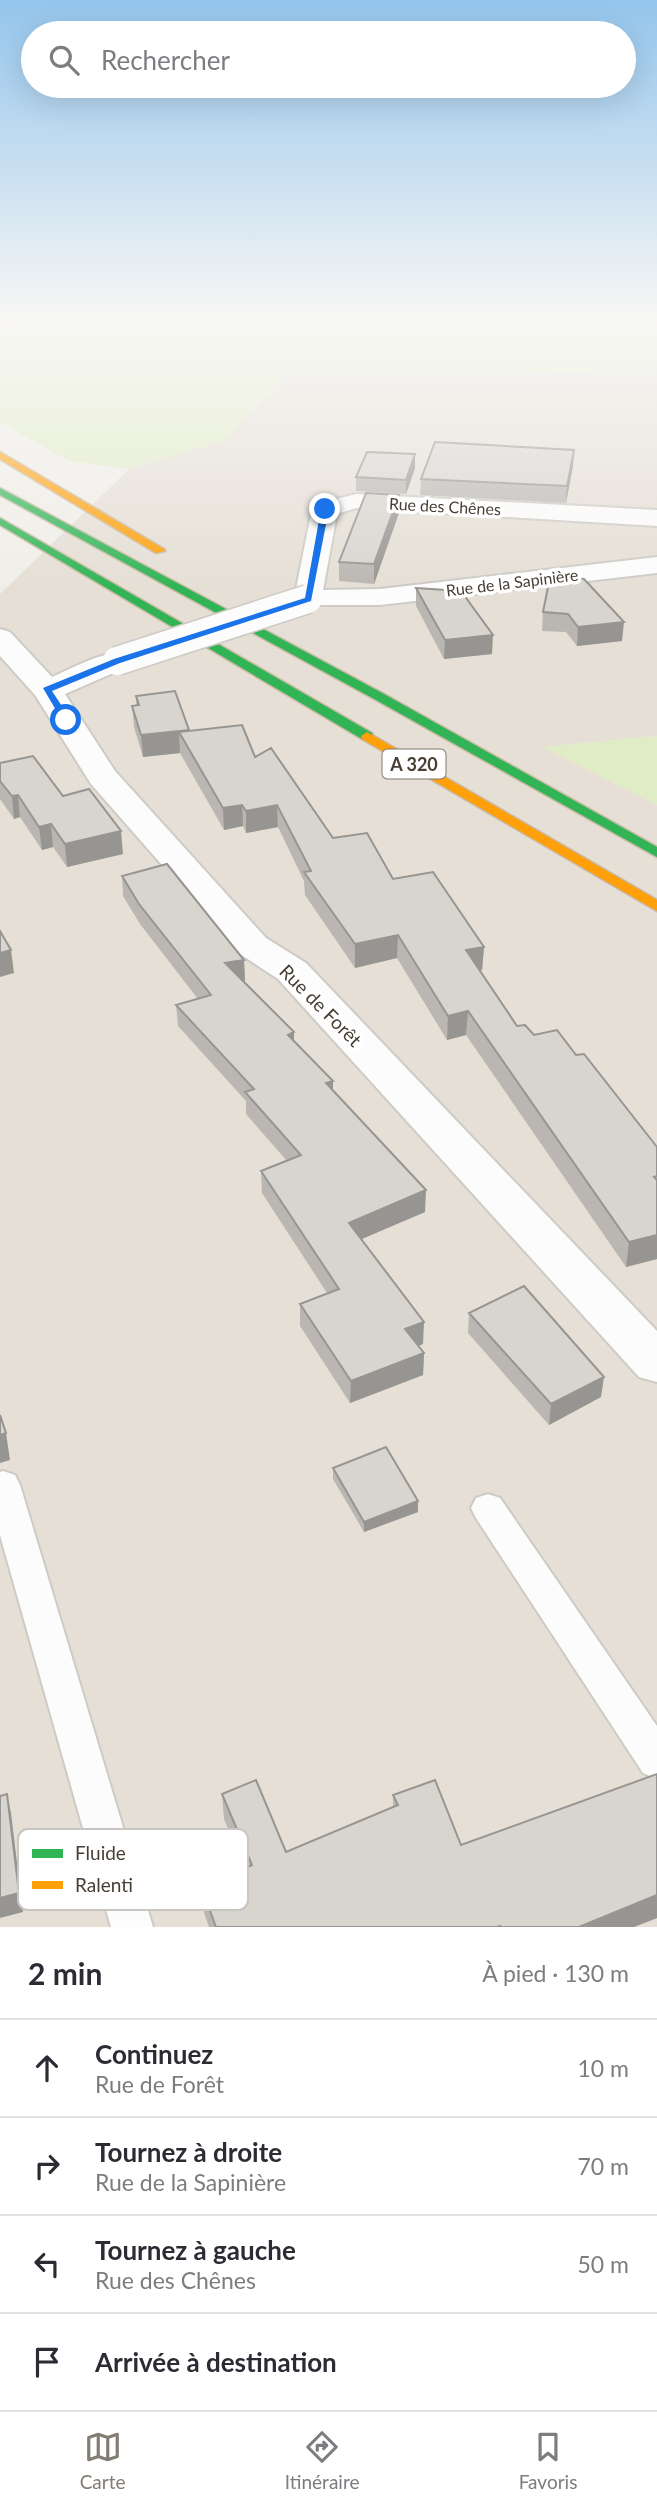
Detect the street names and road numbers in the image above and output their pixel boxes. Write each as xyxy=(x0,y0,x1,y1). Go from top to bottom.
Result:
street label: Rue des Chênes xyxy=(389,494,501,518)
street label: Rue de la Sapinière xyxy=(445,564,579,600)
road number: A 320 xyxy=(382,750,446,778)
street label: Rue de Forêt xyxy=(275,959,367,1051)

